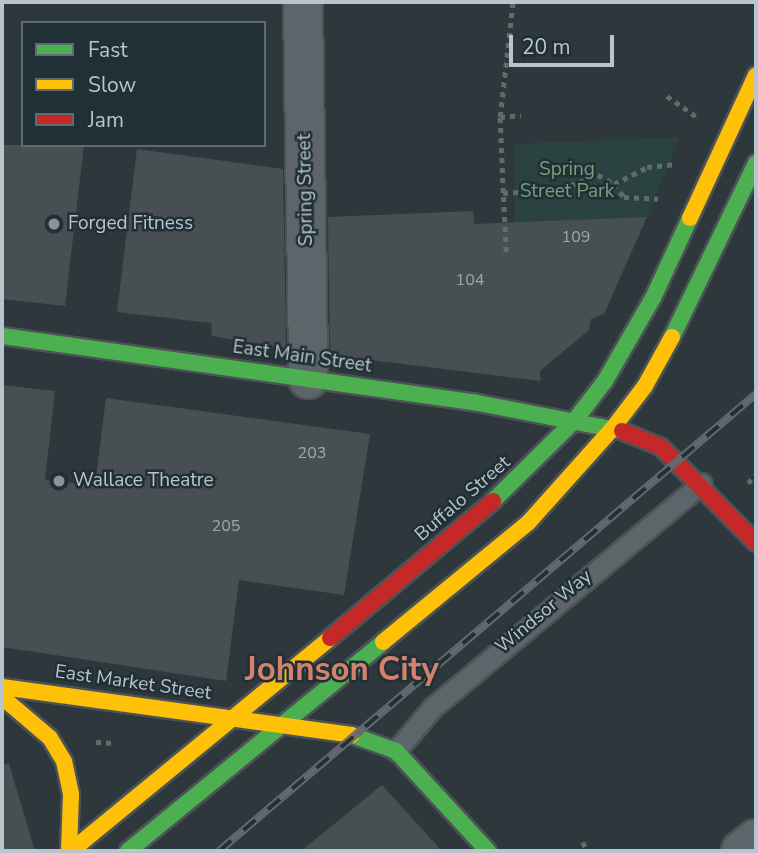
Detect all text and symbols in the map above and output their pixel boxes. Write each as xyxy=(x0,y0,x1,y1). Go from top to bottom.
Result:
legend xyxy=(21,21,266,147)
scale bar xyxy=(513,21,618,65)
text: 20 m xyxy=(522,33,571,61)
text: Fast xyxy=(88,36,128,64)
text: Slow xyxy=(88,71,136,99)
text: Jam xyxy=(88,106,124,134)
street label: Spring Street xyxy=(294,133,318,247)
park label: Spring Street Park xyxy=(520,159,614,203)
place label: Forged Fitness xyxy=(68,213,193,235)
marker: Forged Fitness xyxy=(46,216,62,232)
house number: 109 xyxy=(562,227,590,247)
house number: 104 xyxy=(456,270,484,290)
street label: East Main Street xyxy=(231,336,373,378)
house number: 203 xyxy=(298,443,326,463)
street label: Buffalo Street xyxy=(411,451,515,547)
place label: Wallace Theatre xyxy=(73,470,214,492)
marker: Wallace Theatre xyxy=(51,473,67,489)
house number: 205 xyxy=(212,516,240,536)
street label: Windsor Way xyxy=(491,565,597,659)
district label: Johnson City xyxy=(245,650,439,690)
street label: East Market Street xyxy=(53,661,213,705)

